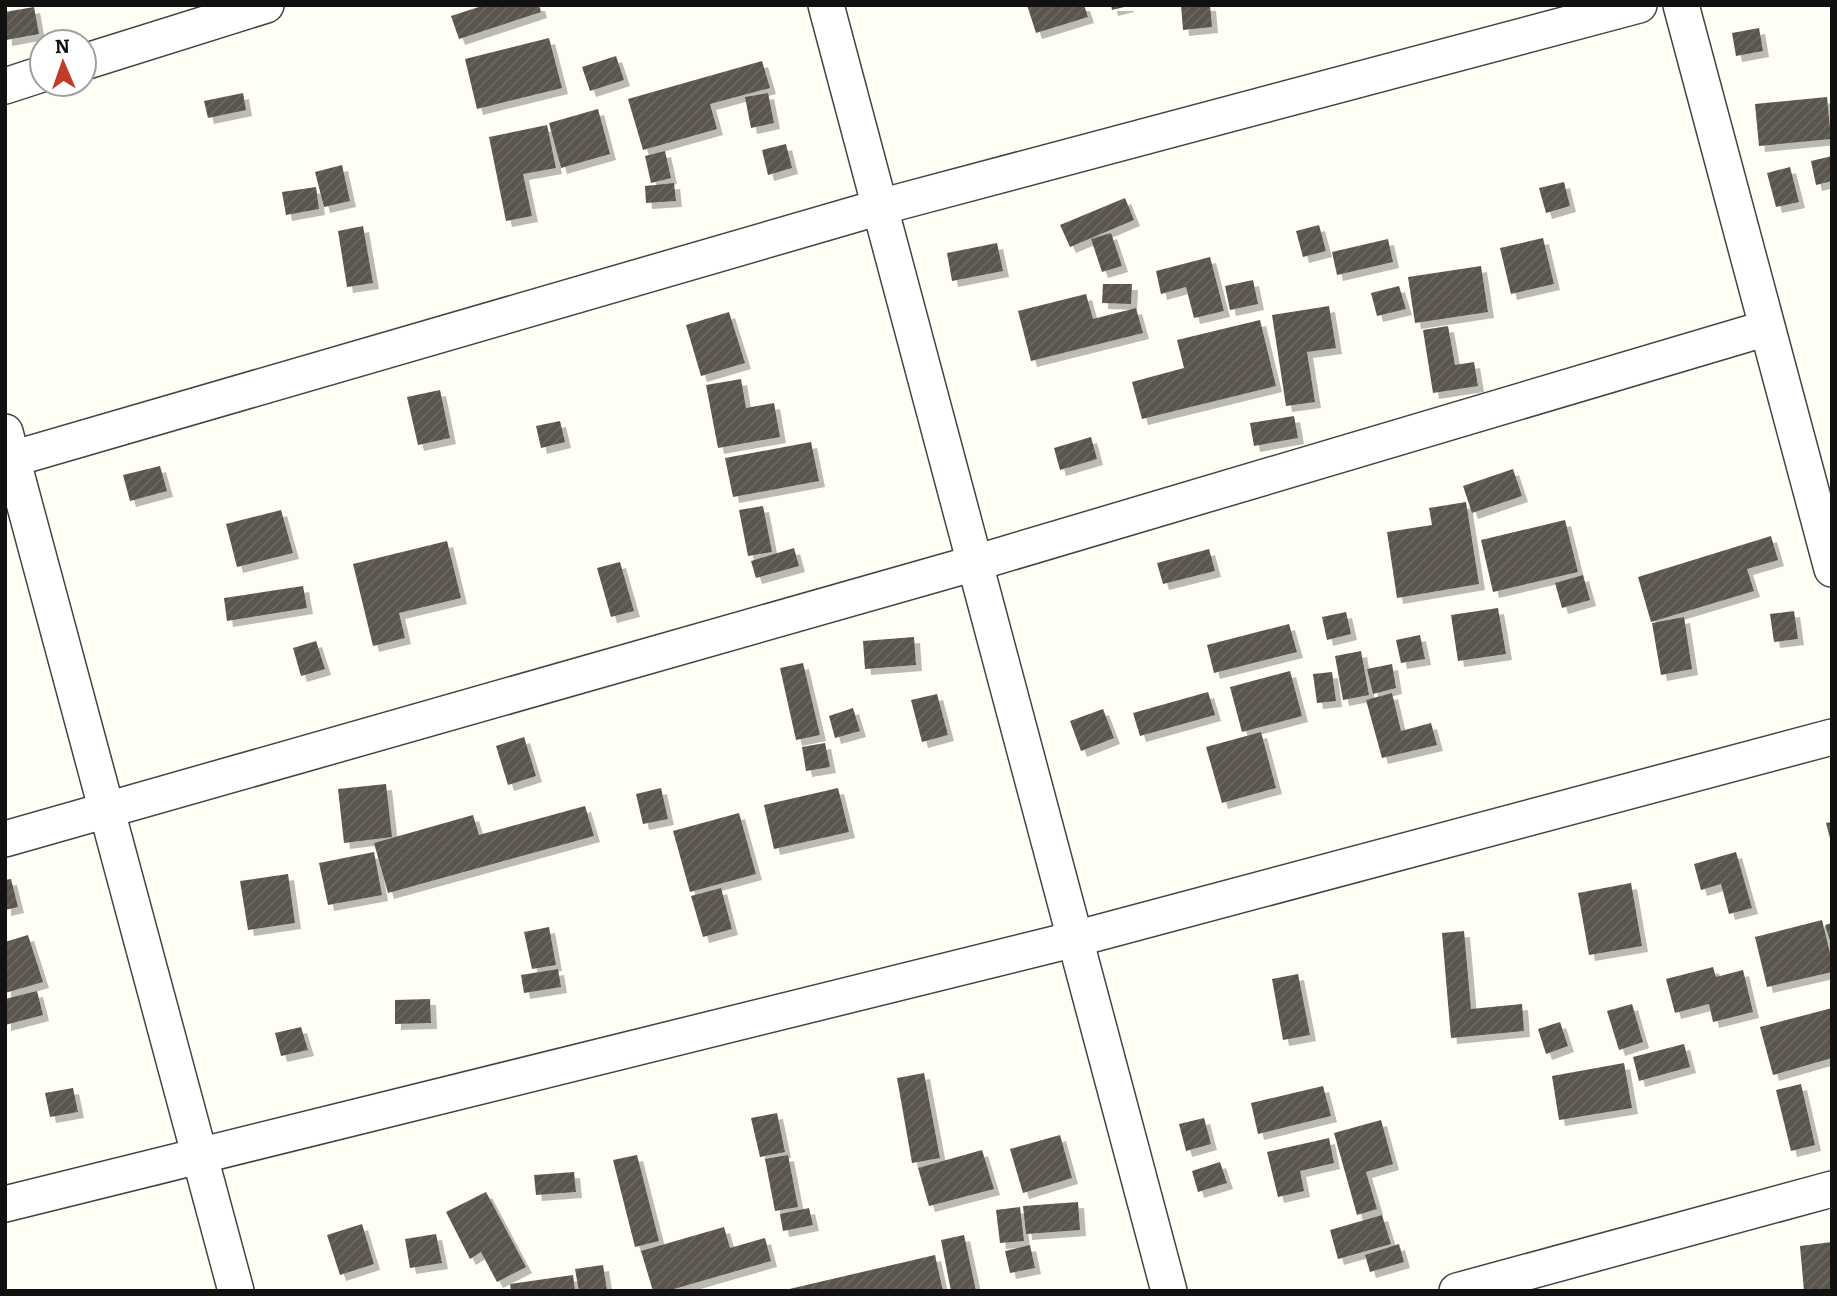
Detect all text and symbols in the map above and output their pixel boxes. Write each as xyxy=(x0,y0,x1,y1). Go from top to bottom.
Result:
north arrow xyxy=(28,28,98,98)
text: N xyxy=(55,35,70,58)

